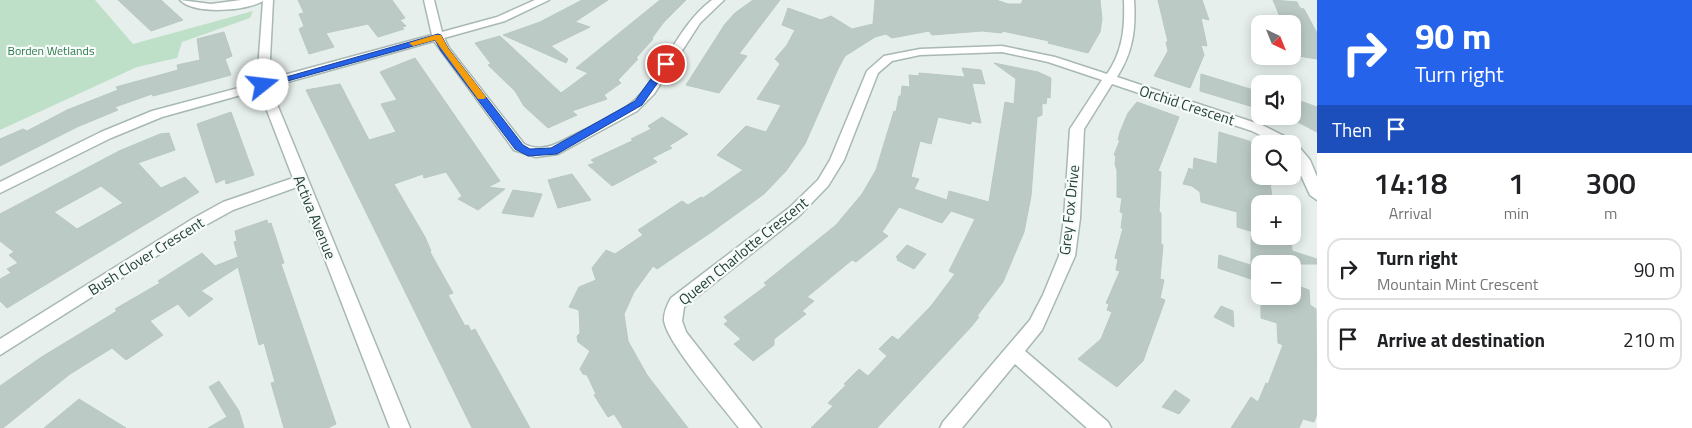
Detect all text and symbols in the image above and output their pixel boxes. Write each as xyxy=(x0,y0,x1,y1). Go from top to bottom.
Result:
text: 90 m xyxy=(1415,9,1491,63)
north arrow xyxy=(1251,15,1301,65)
map controls xyxy=(1251,15,1301,305)
icon: right xyxy=(1332,20,1397,85)
park label: Borden Wetlands xyxy=(7,41,95,60)
pin xyxy=(645,43,687,85)
icon: arrive xyxy=(652,50,680,78)
text: Turn right xyxy=(1415,57,1504,91)
position arrow xyxy=(236,58,288,110)
button: sound xyxy=(1251,75,1301,125)
street label: Orchid Crescent xyxy=(1136,79,1238,131)
text: Then xyxy=(1332,115,1372,144)
icon: arrive xyxy=(1382,115,1410,143)
button: search xyxy=(1251,135,1301,185)
text: 14:18 xyxy=(1373,160,1448,206)
text: 1 xyxy=(1508,160,1525,206)
text: 300 xyxy=(1585,160,1636,206)
street label: Grey Fox Drive xyxy=(1053,164,1085,256)
street label: Activa Avenue xyxy=(288,172,342,262)
street label: Queen Charlotte Crescent xyxy=(673,191,813,311)
button: + xyxy=(1251,195,1301,245)
text: Arrival xyxy=(1389,201,1432,225)
text: min xyxy=(1504,201,1529,225)
text: m xyxy=(1604,201,1617,225)
street label: Bush Clover Crescent xyxy=(83,211,209,301)
text: Turn right xyxy=(1377,243,1458,272)
button: − xyxy=(1251,255,1301,305)
icon: right xyxy=(1334,255,1362,283)
text: 90 m xyxy=(1634,255,1675,284)
text: Mountain Mint Crescent xyxy=(1377,272,1538,296)
icon: arrive xyxy=(1334,325,1362,353)
text: Arrive at destination xyxy=(1377,325,1545,354)
text: 210 m xyxy=(1623,325,1675,354)

